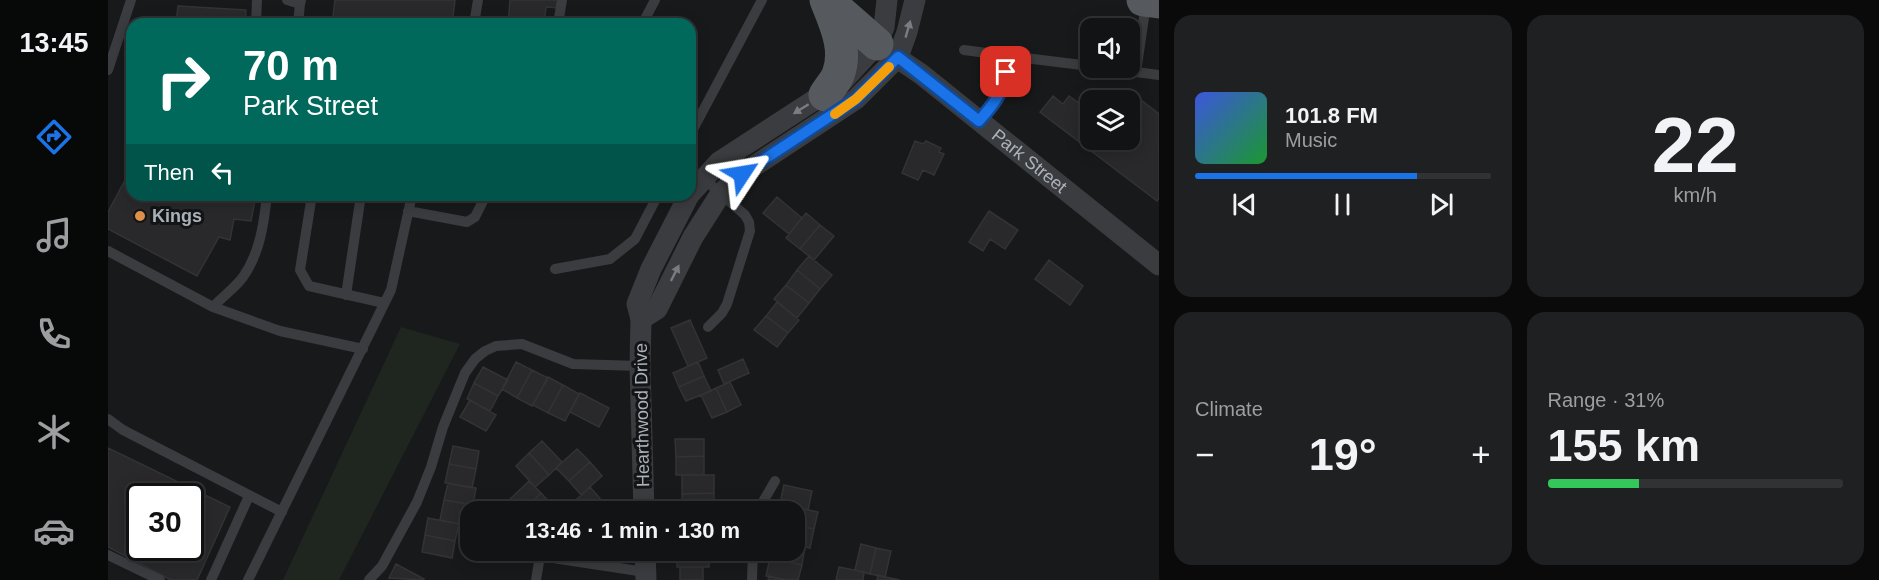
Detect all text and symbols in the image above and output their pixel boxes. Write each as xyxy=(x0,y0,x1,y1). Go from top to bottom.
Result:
map controls xyxy=(1080,18,1140,150)
button: sound xyxy=(1080,18,1140,78)
one-way arrow xyxy=(904,20,913,38)
text: 13:45 xyxy=(19,28,89,58)
icon: right xyxy=(144,42,222,120)
text: 70 m xyxy=(243,42,339,89)
pin xyxy=(980,46,1031,97)
icon: arrive xyxy=(989,55,1022,88)
button: layers xyxy=(1080,90,1140,150)
text: Park Street xyxy=(243,91,378,121)
text: 22 xyxy=(1652,101,1739,189)
text: 101.8 FM xyxy=(1285,103,1378,128)
one-way arrow xyxy=(793,104,809,115)
icon: directions xyxy=(33,116,75,158)
street label: Park Street xyxy=(988,125,1071,197)
text: Music xyxy=(1285,129,1337,151)
position arrow xyxy=(710,142,774,206)
icon: left xyxy=(206,156,239,189)
text: Then xyxy=(144,160,194,185)
text: km/h xyxy=(1674,184,1717,206)
icon: previous xyxy=(1228,188,1261,221)
icon: pause xyxy=(1326,188,1359,221)
icon: next xyxy=(1425,188,1458,221)
place label: Kings xyxy=(152,206,202,226)
marker: Kings xyxy=(133,209,147,223)
icon: music xyxy=(33,214,75,256)
one-way arrow xyxy=(669,264,679,282)
icon: phone xyxy=(33,313,75,355)
street label: Hearthwood Drive xyxy=(631,343,653,487)
text: Range · 31% xyxy=(1548,389,1664,411)
text: Climate xyxy=(1195,398,1263,420)
icon: climate xyxy=(33,411,75,453)
text: 155 km xyxy=(1548,420,1700,471)
text: 19° xyxy=(1309,429,1377,480)
text: − xyxy=(1195,436,1214,473)
text: + xyxy=(1471,436,1491,473)
speed limit sign: 30 xyxy=(126,483,204,561)
icon: car xyxy=(33,510,75,552)
text: 13:46 · 1 min · 130 m xyxy=(525,518,740,543)

